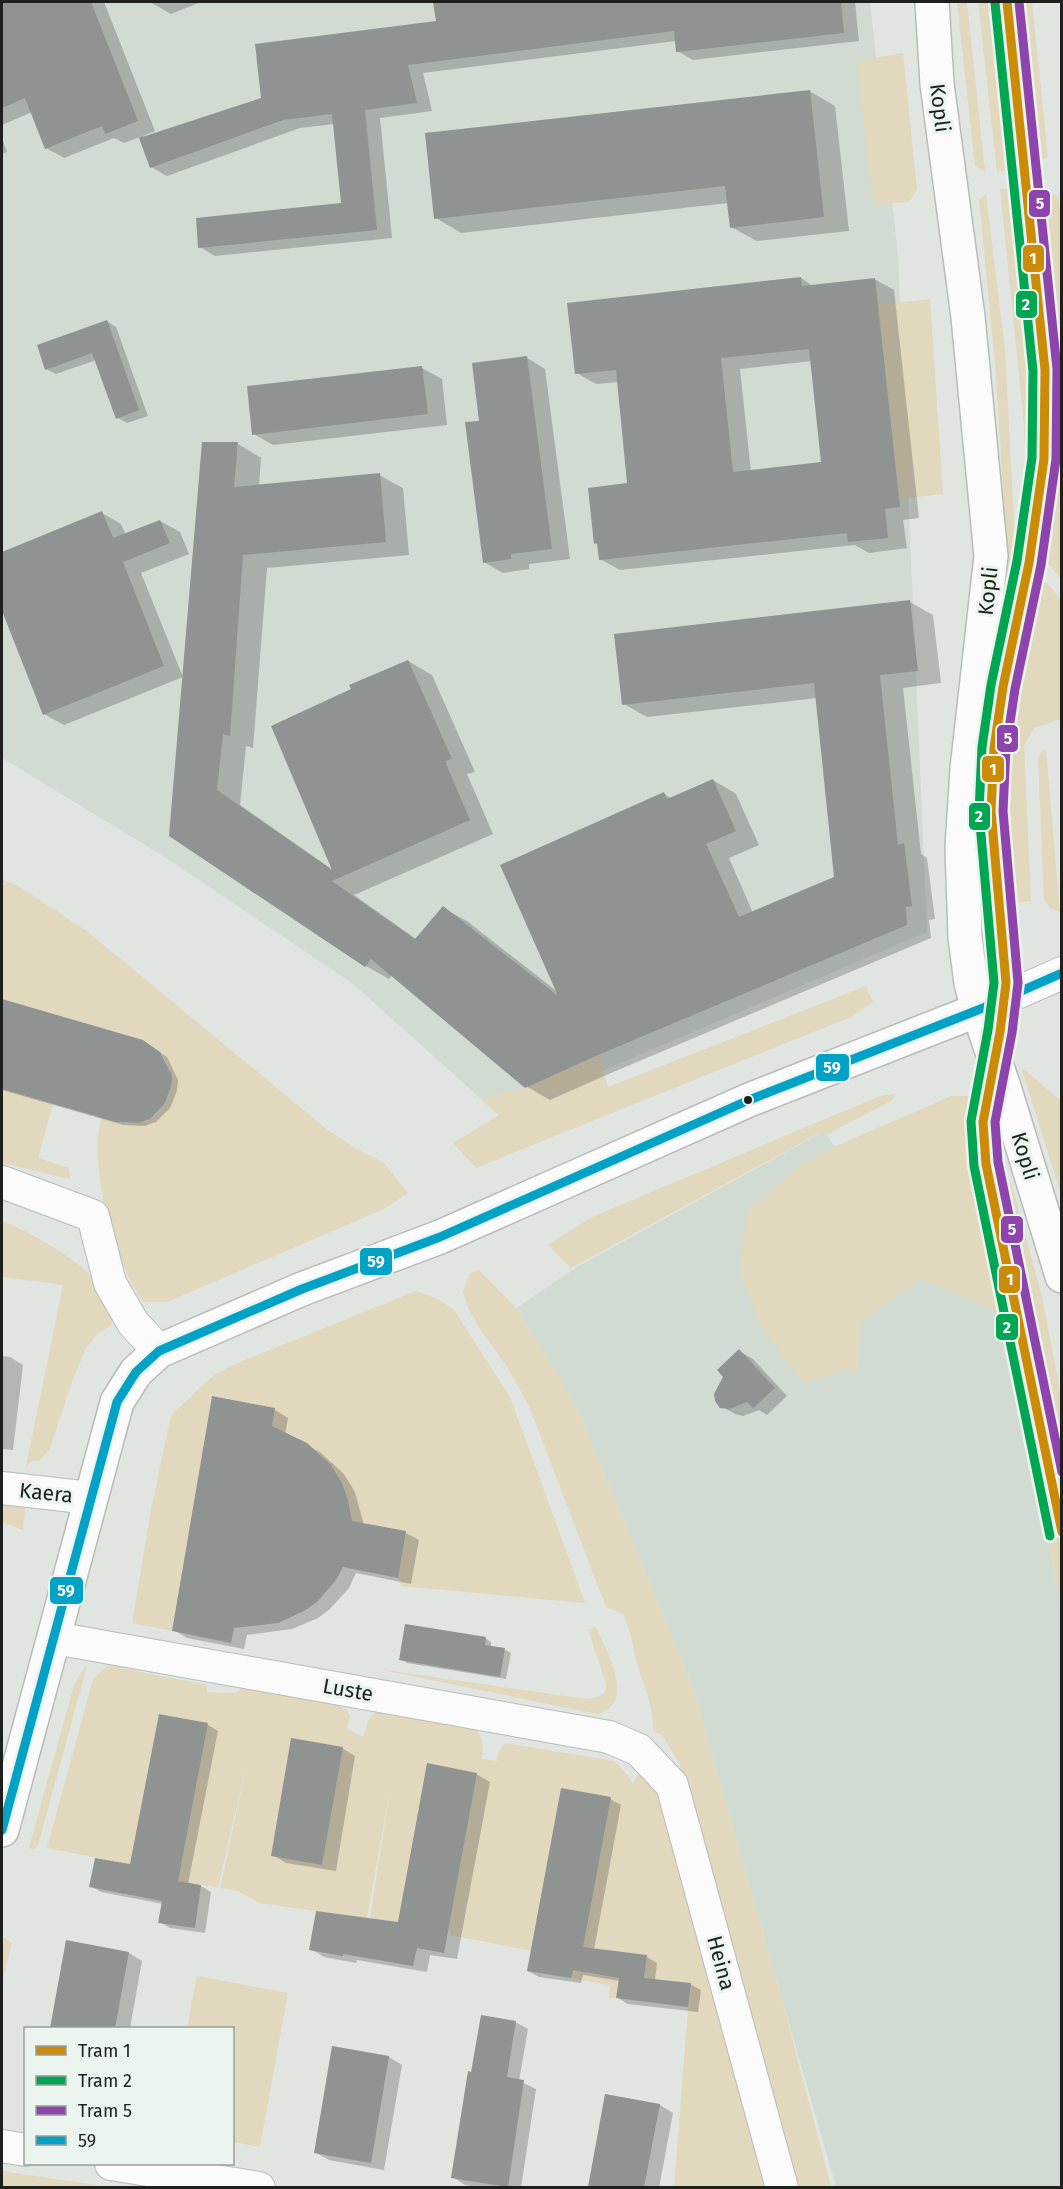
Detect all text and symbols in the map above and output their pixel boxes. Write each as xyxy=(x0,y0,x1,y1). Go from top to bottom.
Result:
street label: Kopli xyxy=(924,82,956,134)
line badge: 5 xyxy=(1028,189,1051,218)
text: 5 xyxy=(1036,194,1045,213)
line badge: 1 xyxy=(1022,244,1045,273)
text: 1 xyxy=(1029,249,1037,268)
line badge: 2 xyxy=(1015,290,1038,319)
text: 2 xyxy=(1022,295,1030,314)
street label: Kopli xyxy=(973,565,1003,617)
line badge: 5 xyxy=(996,724,1019,753)
text: 5 xyxy=(1004,729,1013,748)
line badge: 1 xyxy=(981,755,1005,783)
text: 1 xyxy=(989,760,997,779)
line badge: 2 xyxy=(968,802,991,831)
text: 2 xyxy=(975,807,983,826)
line badge: 59 xyxy=(815,1053,850,1082)
text: 59 xyxy=(823,1058,841,1077)
unlabelled marker xyxy=(742,1094,754,1106)
street label: Kopli xyxy=(1005,1129,1045,1183)
line badge: 5 xyxy=(1000,1215,1024,1244)
text: 5 xyxy=(1008,1220,1017,1239)
line badge: 59 xyxy=(359,1247,393,1276)
text: 59 xyxy=(367,1252,385,1271)
line badge: 1 xyxy=(998,1265,1021,1294)
text: 1 xyxy=(1006,1270,1014,1289)
line badge: 2 xyxy=(995,1313,1019,1341)
text: 2 xyxy=(1003,1318,1011,1337)
street label: Kaera xyxy=(18,1477,74,1509)
line badge: 59 xyxy=(49,1576,84,1605)
text: 59 xyxy=(57,1581,75,1600)
street label: Luste xyxy=(321,1673,375,1707)
street label: Heina xyxy=(701,1933,741,1993)
legend xyxy=(24,2027,234,2165)
text: Tram 1 xyxy=(78,2040,131,2062)
text: Tram 2 xyxy=(78,2070,132,2092)
text: Tram 5 xyxy=(78,2100,132,2122)
text: 59 xyxy=(78,2130,96,2152)

